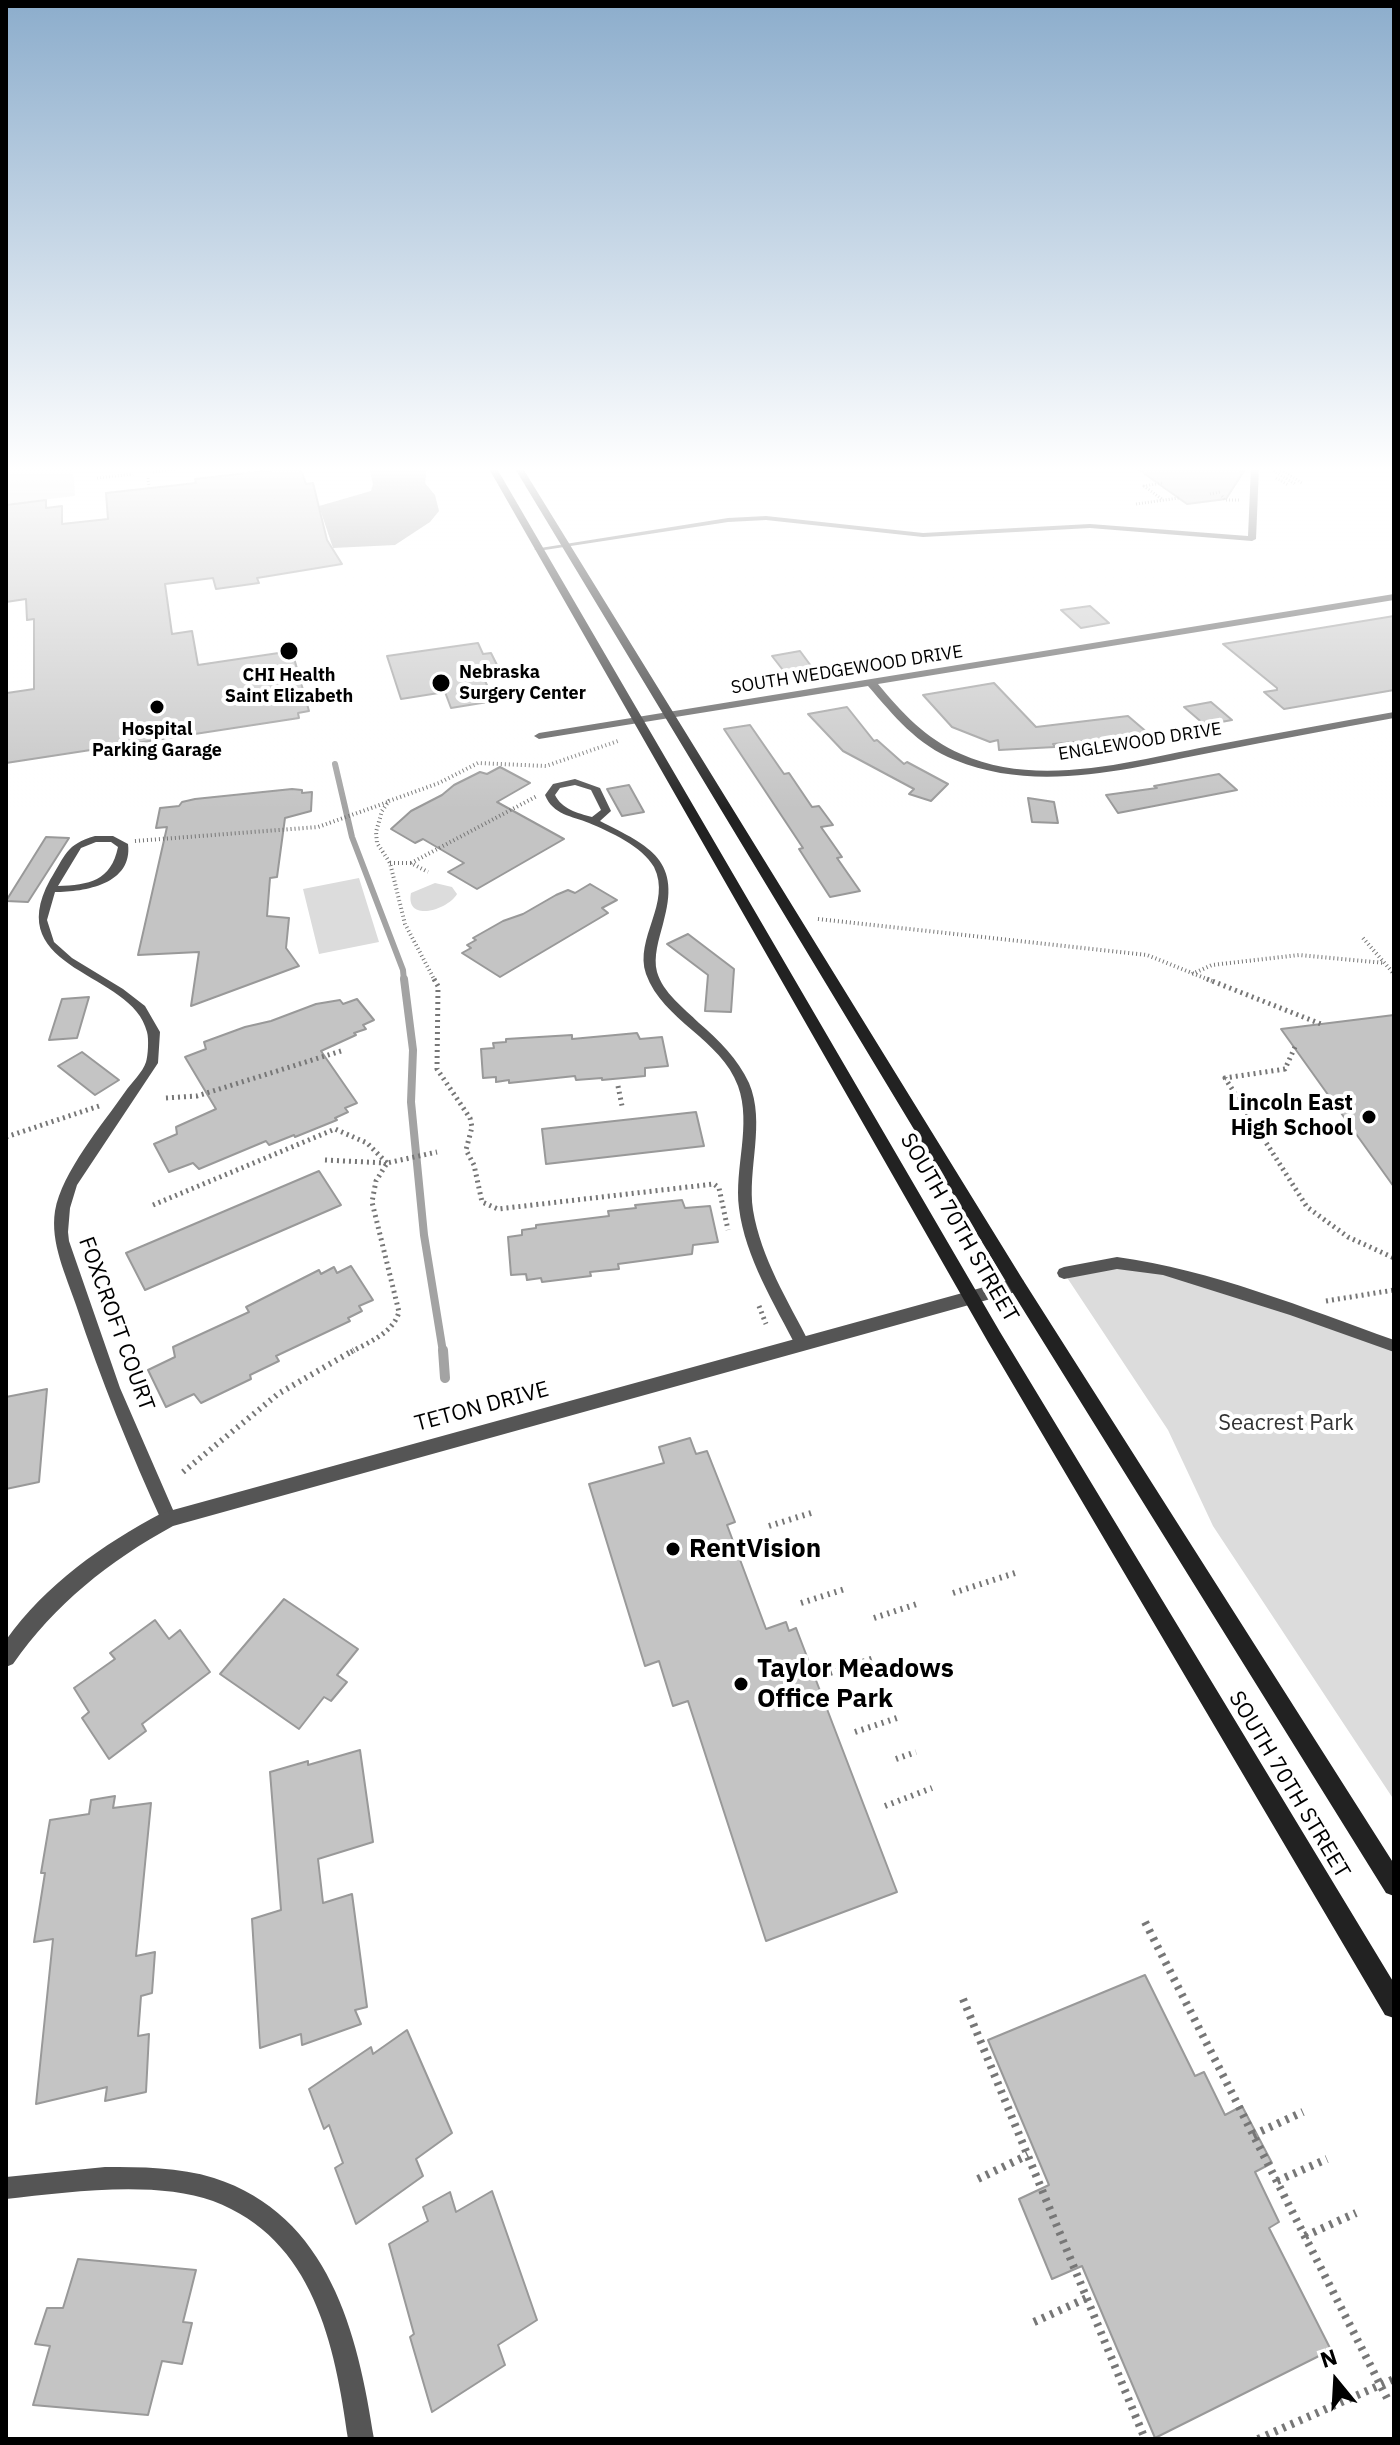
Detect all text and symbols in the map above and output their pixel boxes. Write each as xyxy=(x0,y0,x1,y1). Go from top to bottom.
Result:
marker: CHI Health Saint Elizabeth xyxy=(278,640,300,662)
street label: SOUTH WEDGEWOOD DRIVE xyxy=(730,641,964,699)
place label: Nebraska Surgery Center xyxy=(459,662,586,704)
place label: CHI Health Saint Elizabeth xyxy=(225,665,353,708)
marker: Nebraska Surgery Center xyxy=(430,672,452,694)
marker: Hospital Parking Garage xyxy=(148,698,166,716)
street label: ENGLEWOOD DRIVE xyxy=(1057,718,1223,766)
place label: Hospital Parking Garage xyxy=(92,719,222,762)
place label: Lincoln East High School xyxy=(1228,1091,1353,1142)
marker: Lincoln East High School xyxy=(1360,1108,1378,1126)
street label: SOUTH 70TH STREET xyxy=(894,1129,1024,1327)
street label: FOXCROFT COURT xyxy=(72,1233,160,1415)
street label: TETON DRIVE xyxy=(412,1376,552,1438)
park label: Seacrest Park xyxy=(1218,1411,1354,1437)
place label: RentVision xyxy=(689,1533,821,1565)
marker: RentVision xyxy=(664,1540,682,1558)
place label: Taylor Meadows Office Park xyxy=(757,1653,954,1714)
marker: Taylor Meadows Office Park xyxy=(732,1675,750,1693)
street label: SOUTH 70TH STREET xyxy=(1223,1687,1355,1883)
north arrow xyxy=(1296,2341,1376,2421)
text: N xyxy=(1316,2341,1340,2374)

